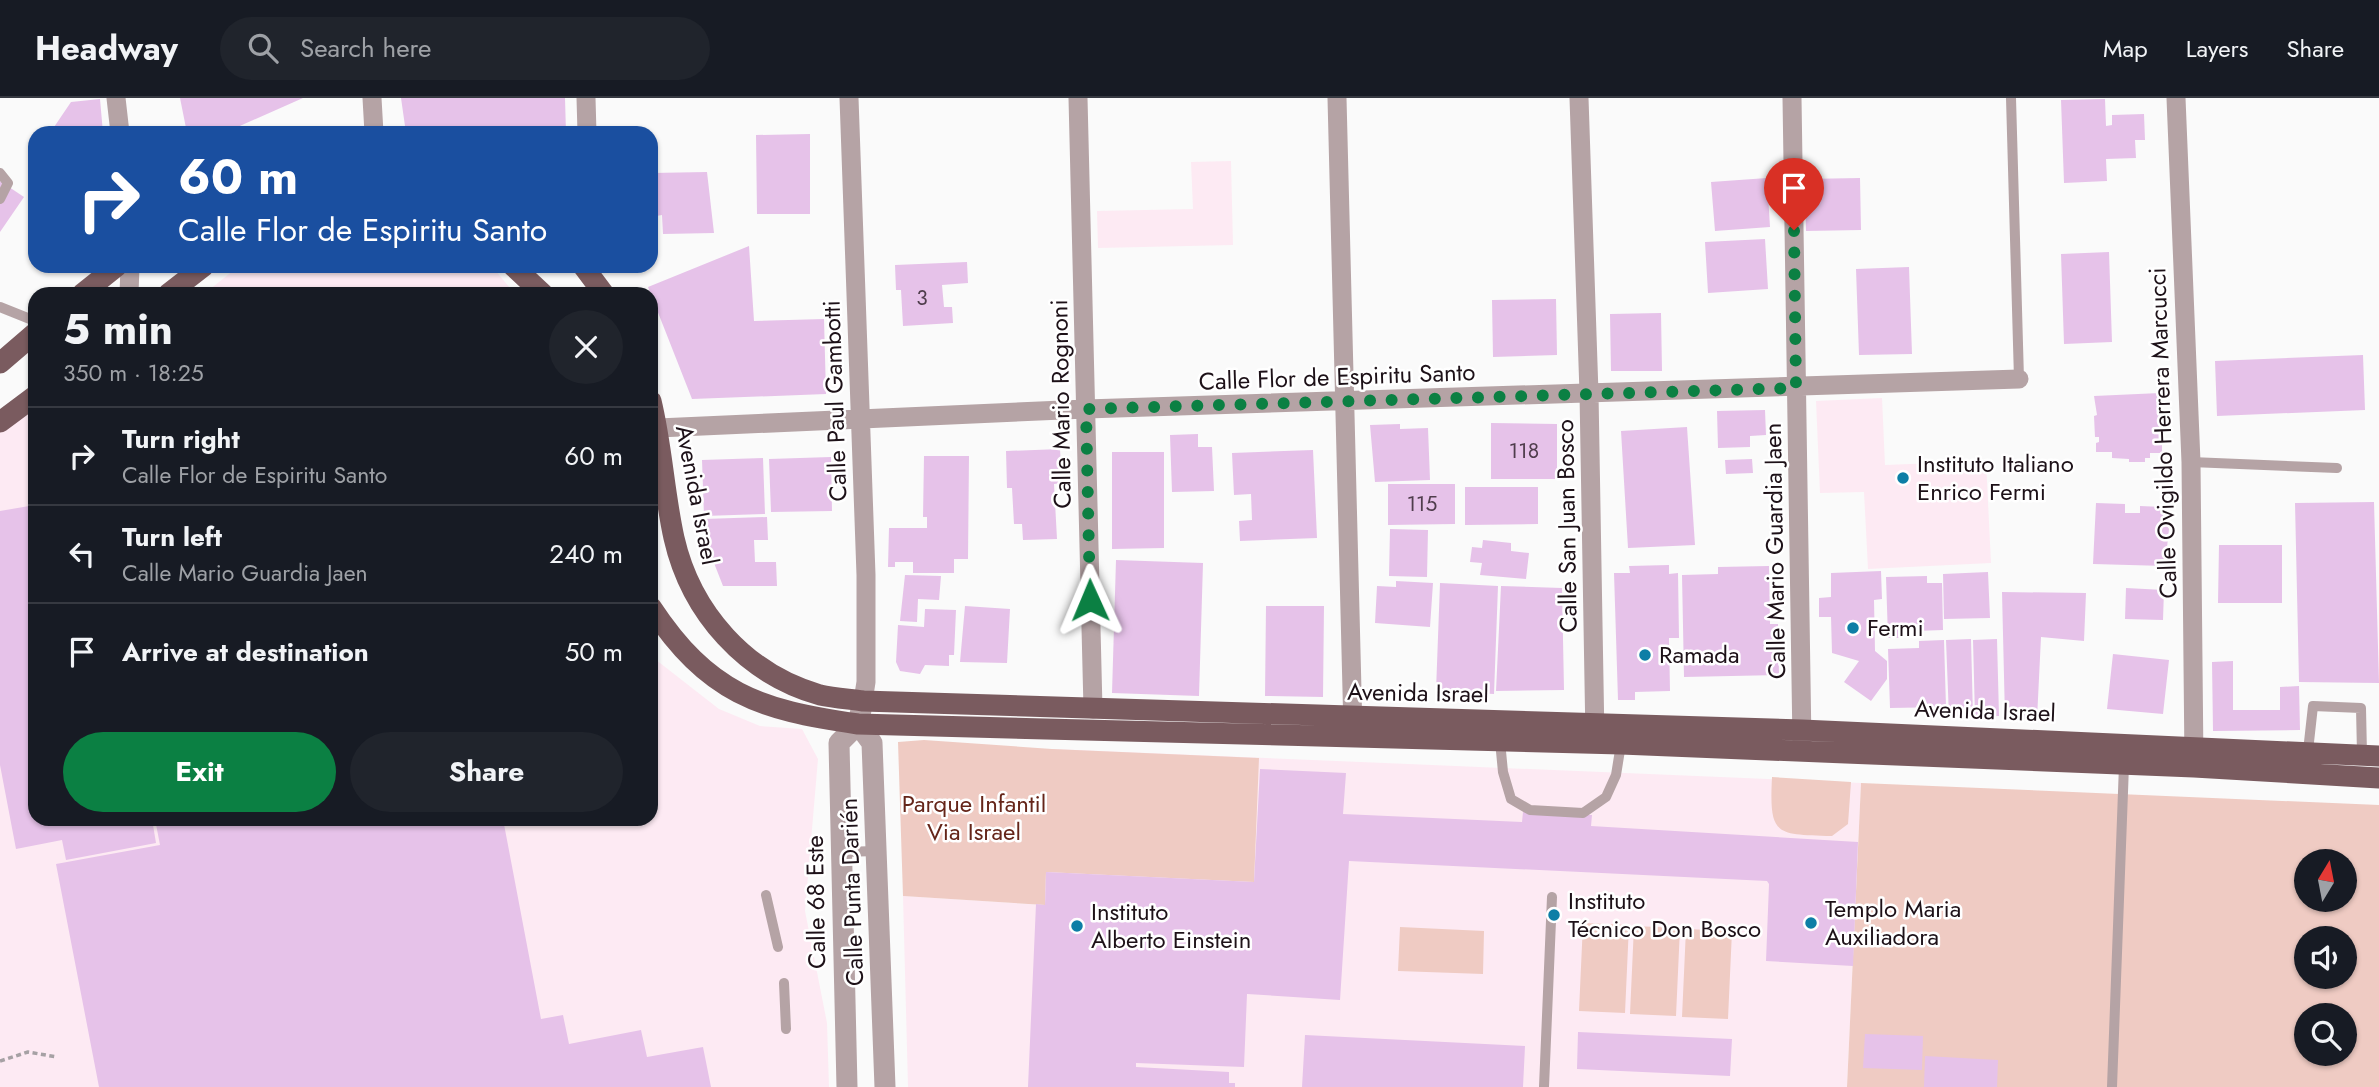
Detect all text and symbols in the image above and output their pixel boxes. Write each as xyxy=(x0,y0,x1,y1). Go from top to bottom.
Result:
search box xyxy=(220,17,710,80)
text: Headway xyxy=(35,25,178,72)
icon: search xyxy=(244,29,282,67)
text: Search here xyxy=(300,29,431,67)
text: Map xyxy=(2103,31,2148,66)
text: Layers xyxy=(2186,31,2248,66)
text: Share xyxy=(2286,31,2344,66)
text: 60 m xyxy=(178,142,298,212)
icon: right xyxy=(63,154,154,245)
pin xyxy=(1764,158,1824,230)
icon: arrive xyxy=(1775,169,1813,207)
text: Calle Flor de Espiritu Santo xyxy=(178,207,547,253)
street label: Calle Ovigildo Herrera Marcucci xyxy=(2139,267,2186,599)
house number: 3 xyxy=(916,283,928,313)
text: 5 min xyxy=(63,299,173,360)
street label: Calle Mario Rognoni xyxy=(1041,299,1080,509)
street label: Calle Paul Gambotti xyxy=(813,300,856,502)
button: close xyxy=(549,310,623,384)
street label: Calle Flor de Espiritu Santo xyxy=(1198,354,1476,399)
text: 350 m · 18:25 xyxy=(63,356,204,390)
street label: Calle San Juan Bosco xyxy=(1547,419,1586,633)
text: Turn right xyxy=(122,420,240,458)
street label: Avenida Israel xyxy=(667,422,728,568)
street label: Calle Mario Guardia Jaen xyxy=(1755,423,1794,679)
house number: 118 xyxy=(1509,436,1539,466)
icon: right xyxy=(63,437,101,475)
text: 60 m xyxy=(564,437,623,475)
place label: Instituto Italiano Enrico Fermi xyxy=(1917,446,2074,509)
text: Calle Flor de Espiritu Santo xyxy=(122,458,387,492)
marker: Instituto Italiano Enrico Fermi xyxy=(1895,470,1911,486)
house number: 115 xyxy=(1407,489,1437,519)
text: Turn left xyxy=(122,518,222,556)
icon: left xyxy=(63,535,101,573)
text: 240 m xyxy=(549,535,623,573)
text: Calle Mario Guardia Jaen xyxy=(122,556,368,590)
position arrow xyxy=(1053,563,1127,637)
place label: Fermi xyxy=(1867,610,1924,645)
marker: Fermi xyxy=(1845,620,1861,636)
icon: arrive xyxy=(63,633,101,671)
text: Arrive at destination xyxy=(122,633,369,671)
text: 50 m xyxy=(565,633,623,671)
place label: Ramada xyxy=(1659,637,1739,672)
marker: Ramada xyxy=(1637,647,1653,663)
street label: Avenida Israel xyxy=(1347,674,1489,711)
street label: Avenida Israel xyxy=(1914,691,2056,730)
button: Exit xyxy=(63,732,336,812)
button: Share xyxy=(350,732,623,812)
park label: Parque Infantil Via Israel xyxy=(902,786,1046,849)
street label: Calle Punta Darién xyxy=(831,797,872,987)
street label: Calle 68 Este xyxy=(797,835,834,969)
north arrow xyxy=(2294,849,2357,912)
map controls xyxy=(2294,849,2357,1066)
place label: Instituto Técnico Don Bosco xyxy=(1568,883,1761,946)
place label: Templo Maria Auxiliadora xyxy=(1825,891,1961,954)
place label: Instituto Alberto Einstein xyxy=(1091,894,1251,957)
marker: Instituto Técnico Don Bosco xyxy=(1546,907,1562,923)
marker: Templo Maria Auxiliadora xyxy=(1803,915,1819,931)
marker: Instituto Alberto Einstein xyxy=(1069,918,1085,934)
button: sound xyxy=(2294,926,2357,989)
button: search xyxy=(2294,1003,2357,1066)

